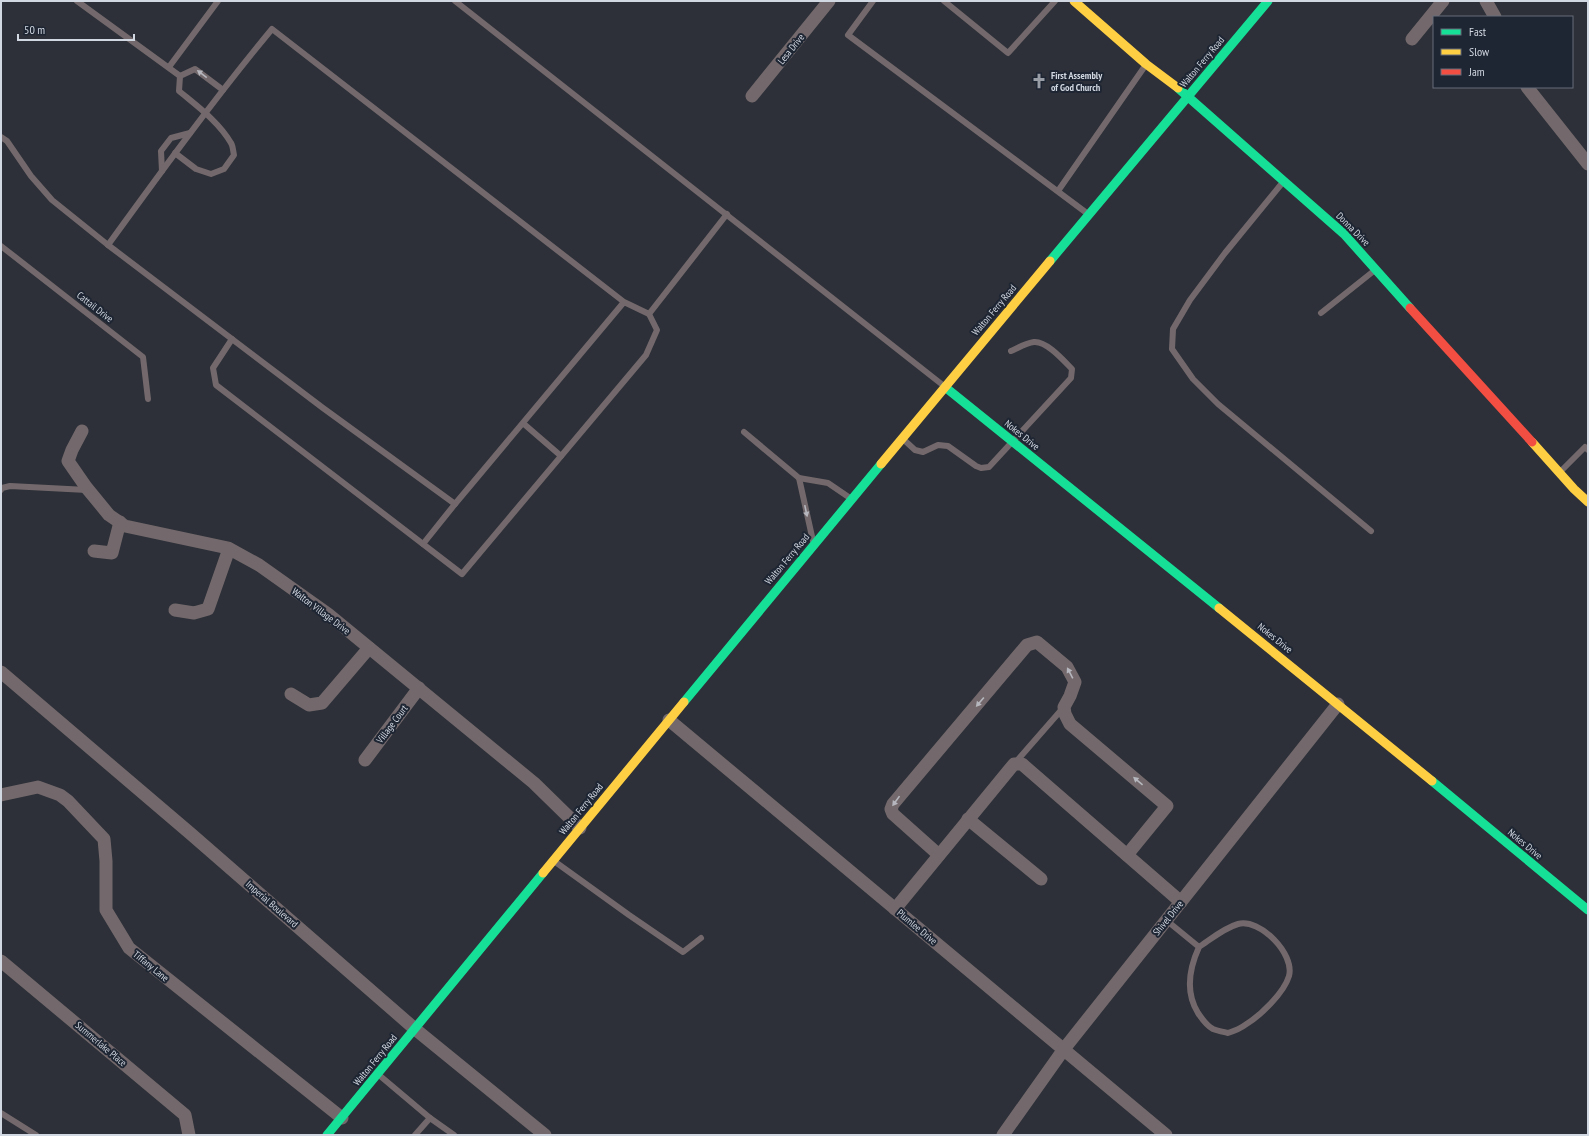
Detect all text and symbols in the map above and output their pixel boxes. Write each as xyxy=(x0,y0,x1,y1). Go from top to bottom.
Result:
scale bar xyxy=(18,16,134,42)
legend xyxy=(1433,16,1573,88)
text: 50 m xyxy=(24,22,45,37)
text: Fast xyxy=(1469,24,1487,39)
street label: Lesa Drive xyxy=(775,31,807,67)
street label: Walton Ferry Road xyxy=(1177,34,1227,90)
text: Slow xyxy=(1469,44,1490,59)
text: Jam xyxy=(1468,64,1485,79)
place label: First Assembly of God Church xyxy=(1051,69,1103,94)
one-way arrow xyxy=(197,70,208,78)
church icon: First Assembly of God Church xyxy=(1030,72,1048,90)
street label: Donna Drive xyxy=(1333,209,1373,249)
street label: Walton Ferry Road xyxy=(969,282,1019,338)
street label: Cattail Drive xyxy=(74,289,116,325)
street label: Nokes Drive xyxy=(1002,417,1042,453)
one-way arrow xyxy=(804,505,810,518)
street label: Walton Ferry Road xyxy=(762,531,812,587)
street label: Walton Village Drive xyxy=(289,585,353,637)
street label: Nokes Drive xyxy=(1255,620,1295,656)
one-way arrow xyxy=(1067,667,1073,679)
one-way arrow xyxy=(975,696,984,707)
street label: Village Court xyxy=(373,702,411,747)
one-way arrow xyxy=(1132,776,1143,785)
street label: Walton Ferry Road xyxy=(556,781,606,837)
one-way arrow xyxy=(892,796,900,806)
street label: Nokes Drive xyxy=(1505,826,1545,862)
street label: Imperial Boulevard xyxy=(243,878,301,930)
street label: Shivel Drive xyxy=(1150,898,1186,938)
street label: Plumlee Drive xyxy=(894,906,940,948)
street label: Tiffany Lane xyxy=(130,948,172,984)
street label: Summerlake Place xyxy=(73,1019,129,1069)
street label: Walton Ferry Road xyxy=(350,1032,400,1088)

